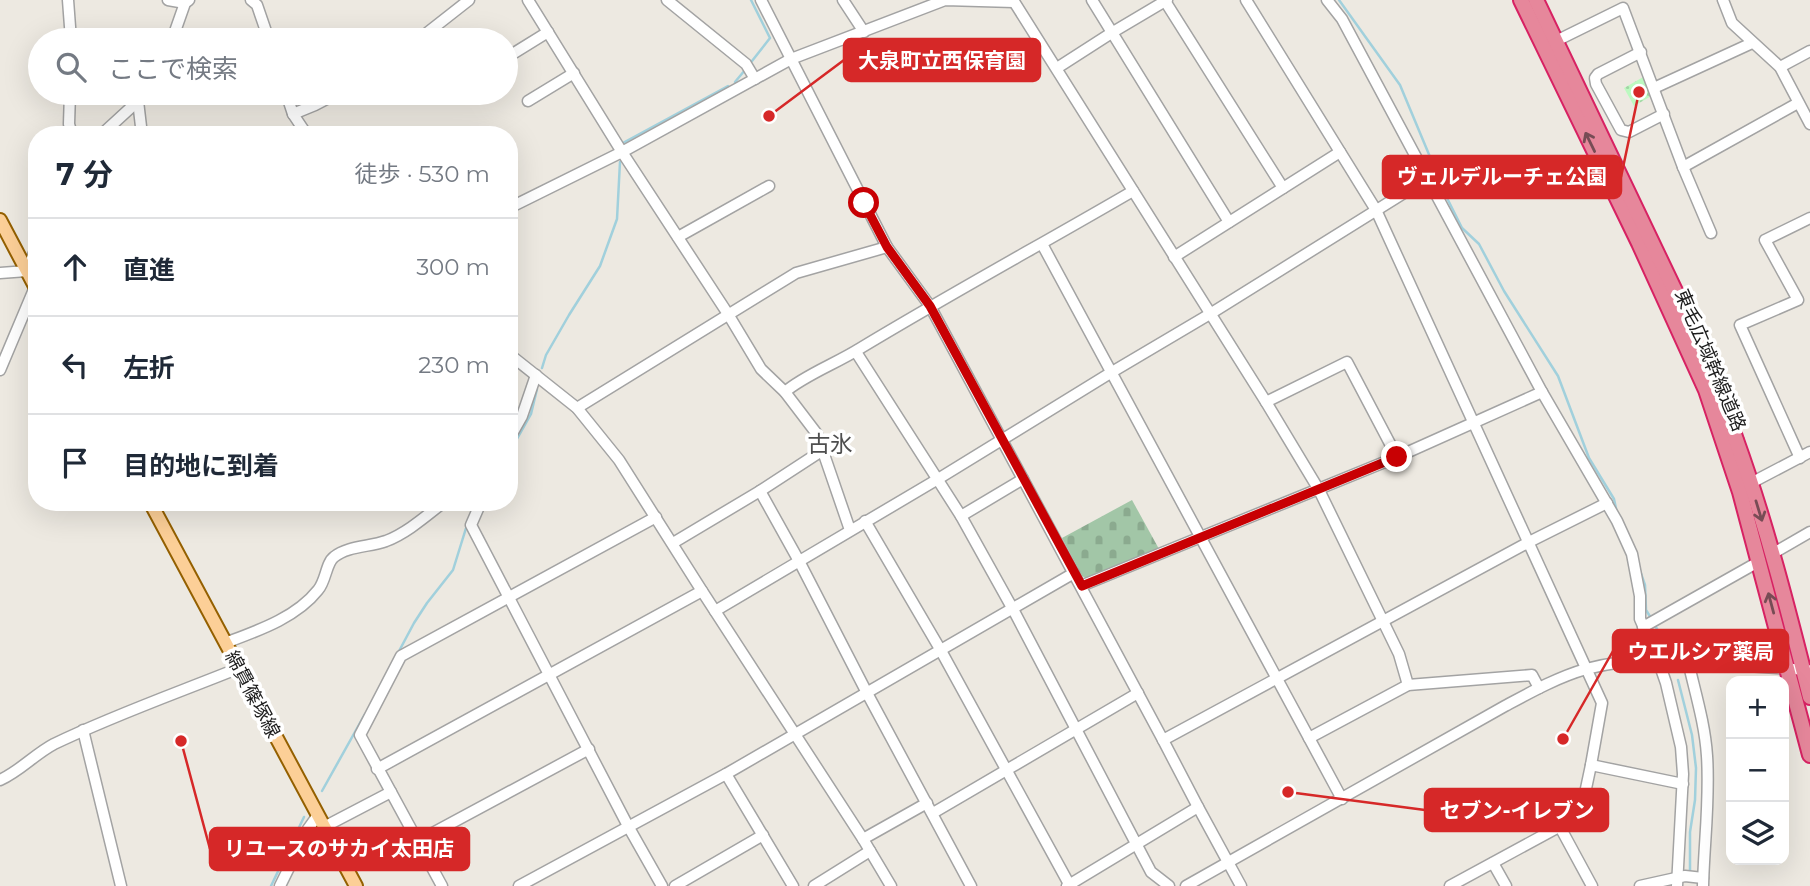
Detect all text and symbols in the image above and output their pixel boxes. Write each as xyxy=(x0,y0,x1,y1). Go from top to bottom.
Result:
search box xyxy=(28,28,518,105)
callout: 大泉町立西保育園 xyxy=(844,39,1040,81)
icon: search xyxy=(52,48,90,86)
text: 大泉町立西保育園 xyxy=(858,48,1026,73)
text: ここで検索 xyxy=(108,53,238,85)
one-way arrow xyxy=(1583,132,1596,153)
text: 7 分 xyxy=(56,156,113,193)
callout: ヴェルデルーチェ公園 xyxy=(1383,156,1621,198)
text: 徒歩 · 530 m xyxy=(355,160,490,188)
text: ヴェルデルーチェ公園 xyxy=(1397,164,1607,189)
route start xyxy=(848,187,879,218)
icon: ahead xyxy=(56,248,94,286)
text: 300 m xyxy=(416,253,490,281)
text: 直進 xyxy=(123,254,175,286)
street label: 東毛広域幹線道路 xyxy=(1670,286,1751,435)
icon: left xyxy=(56,346,94,384)
text: 230 m xyxy=(418,351,490,379)
text: 左折 xyxy=(123,352,175,384)
district label: 古氷 xyxy=(807,430,853,458)
route end xyxy=(1381,441,1412,472)
icon: arrive xyxy=(56,444,94,482)
text: 目的地に到着 xyxy=(123,450,279,482)
one-way arrow xyxy=(1754,500,1767,522)
one-way arrow xyxy=(1764,592,1777,615)
callout: ウエルシア薬局 xyxy=(1613,630,1788,672)
text: ウエルシア薬局 xyxy=(1628,639,1775,664)
street label: 綿貫篠塚線 xyxy=(220,647,285,742)
map controls xyxy=(1726,676,1789,865)
button: + xyxy=(1726,676,1789,739)
button: − xyxy=(1726,739,1789,802)
callout: セブン-イレブン xyxy=(1425,789,1608,831)
text: セブン-イレブン xyxy=(1439,798,1595,823)
button: layers xyxy=(1726,802,1789,865)
callout: リユースのサカイ太田店 xyxy=(210,828,469,870)
text: リユースのサカイ太田店 xyxy=(224,836,454,861)

